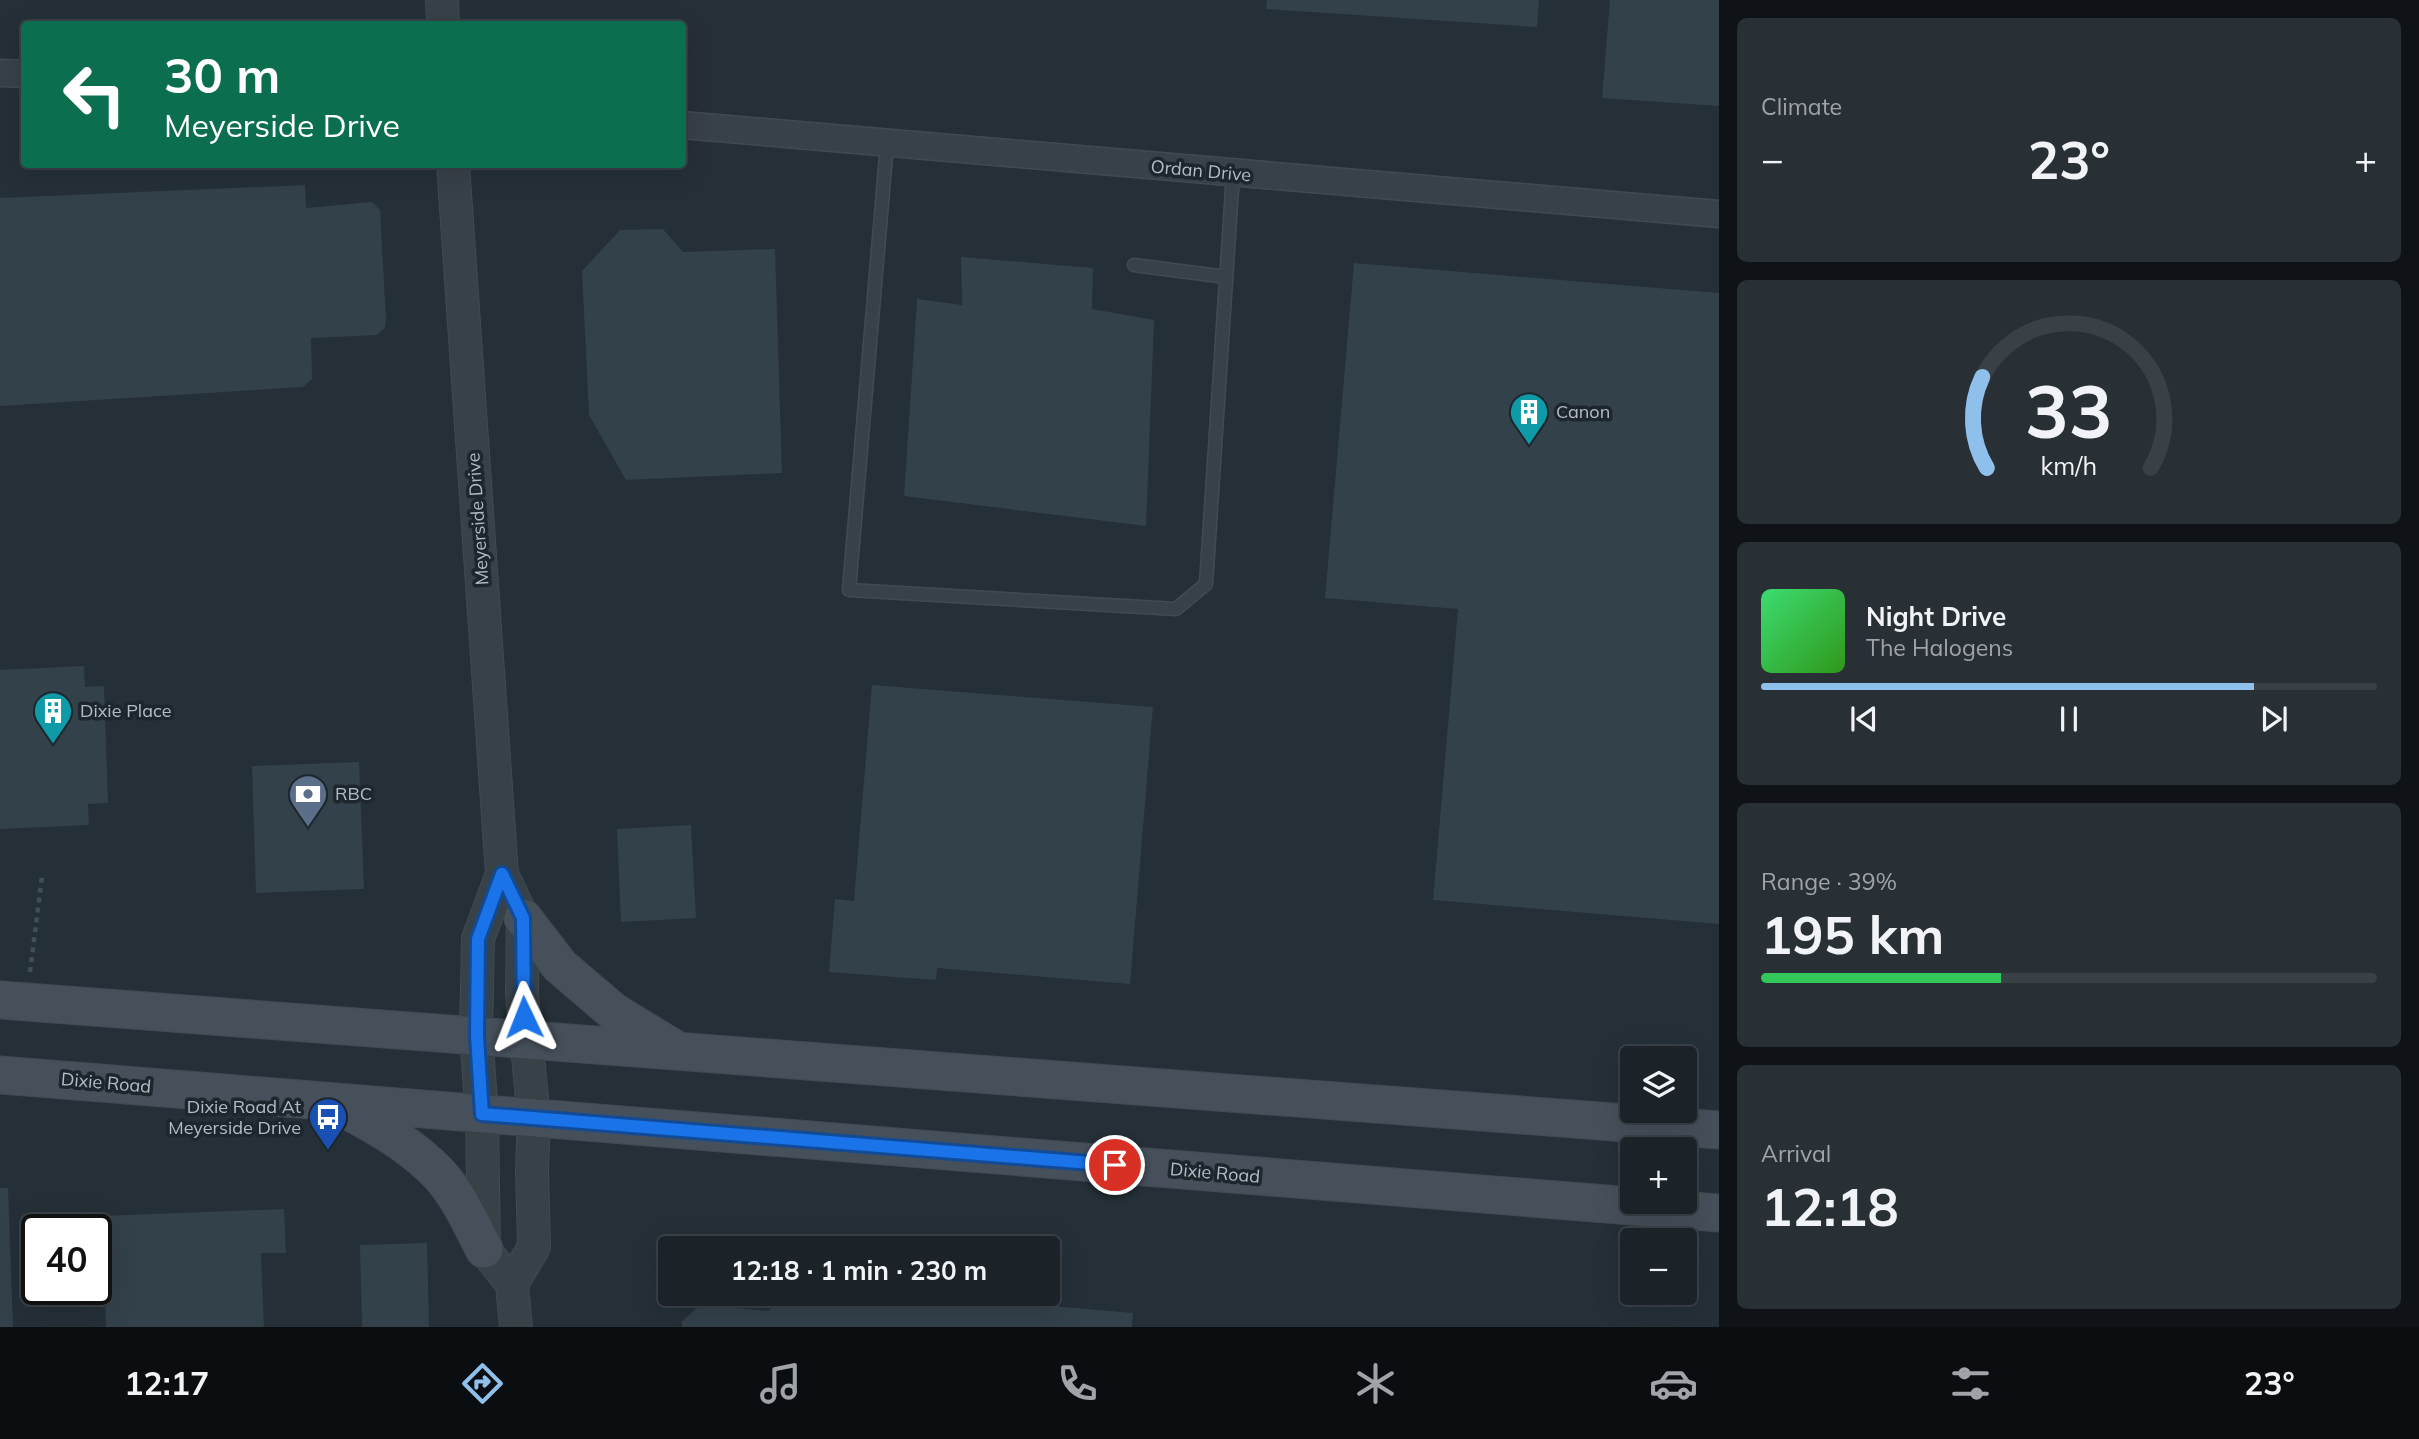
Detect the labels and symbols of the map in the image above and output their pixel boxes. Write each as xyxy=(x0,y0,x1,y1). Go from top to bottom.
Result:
street label: Ordan Drive xyxy=(1150,155,1252,186)
building icon: Canon xyxy=(1508,391,1550,446)
place label: Canon xyxy=(1556,400,1610,423)
street label: Meyerside Drive xyxy=(461,452,494,586)
building icon: Dixie Place xyxy=(32,690,74,745)
place label: Dixie Place xyxy=(80,699,171,722)
bank icon: RBC xyxy=(287,773,329,828)
place label: RBC xyxy=(335,782,372,805)
position arrow xyxy=(487,980,561,1054)
street label: Dixie Road xyxy=(60,1067,152,1098)
place label: Dixie Road At Meyerside Drive xyxy=(168,1095,301,1139)
bus stop icon: Dixie Road At Meyerside Drive xyxy=(307,1096,349,1151)
pin xyxy=(1085,1135,1145,1195)
street label: Dixie Road xyxy=(1169,1157,1261,1188)
speed limit sign: 40 xyxy=(21,1214,112,1305)

